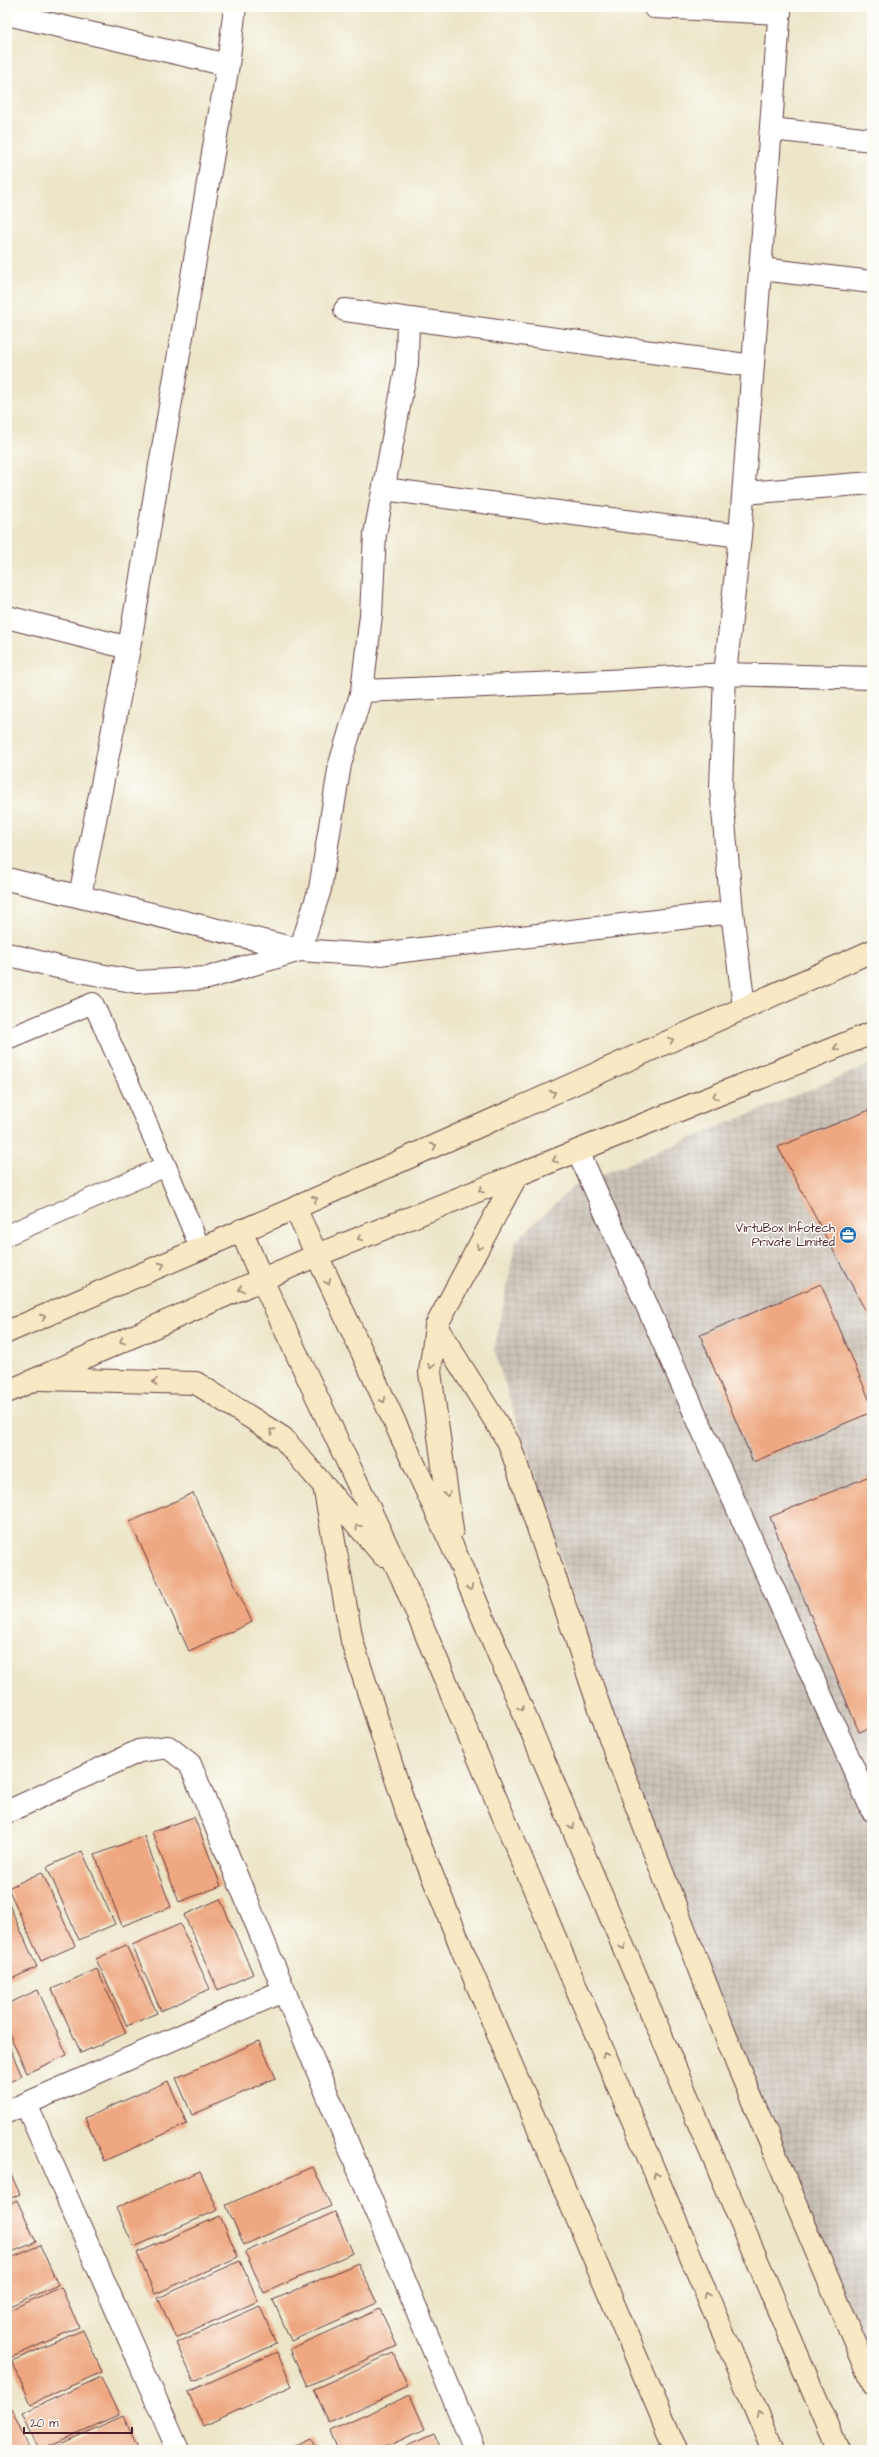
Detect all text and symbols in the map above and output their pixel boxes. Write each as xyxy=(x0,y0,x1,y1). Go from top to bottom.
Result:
one-way arrow xyxy=(667,1037,675,1045)
one-way arrow xyxy=(832,1043,839,1051)
one-way arrow xyxy=(548,1090,556,1098)
one-way arrow xyxy=(712,1092,719,1100)
one-way arrow xyxy=(430,1143,437,1151)
one-way arrow xyxy=(552,1155,560,1163)
one-way arrow xyxy=(477,1185,484,1193)
one-way arrow xyxy=(311,1196,319,1204)
place label: VirtuBox Infotech Private Limited xyxy=(736,1220,835,1251)
office icon: VirtuBox Infotech Private Limited xyxy=(838,1225,858,1245)
one-way arrow xyxy=(357,1233,365,1241)
one-way arrow xyxy=(476,1243,483,1250)
one-way arrow xyxy=(158,1261,165,1269)
one-way arrow xyxy=(323,1278,331,1286)
one-way arrow xyxy=(237,1284,245,1292)
one-way arrow xyxy=(39,1313,46,1321)
one-way arrow xyxy=(118,1336,126,1344)
one-way arrow xyxy=(427,1363,436,1369)
one-way arrow xyxy=(152,1378,158,1386)
one-way arrow xyxy=(378,1396,386,1403)
one-way arrow xyxy=(269,1428,276,1435)
one-way arrow xyxy=(442,1491,451,1498)
one-way arrow xyxy=(356,1524,363,1531)
one-way arrow xyxy=(466,1585,474,1592)
one-way arrow xyxy=(517,1704,525,1711)
one-way arrow xyxy=(568,1824,576,1831)
one-way arrow xyxy=(618,1942,626,1950)
one-way arrow xyxy=(602,2052,610,2059)
one-way arrow xyxy=(653,2171,661,2178)
one-way arrow xyxy=(704,2291,712,2299)
scale bar xyxy=(24,2409,132,2435)
one-way arrow xyxy=(755,2411,763,2419)
text: 20 m xyxy=(30,2415,59,2432)

